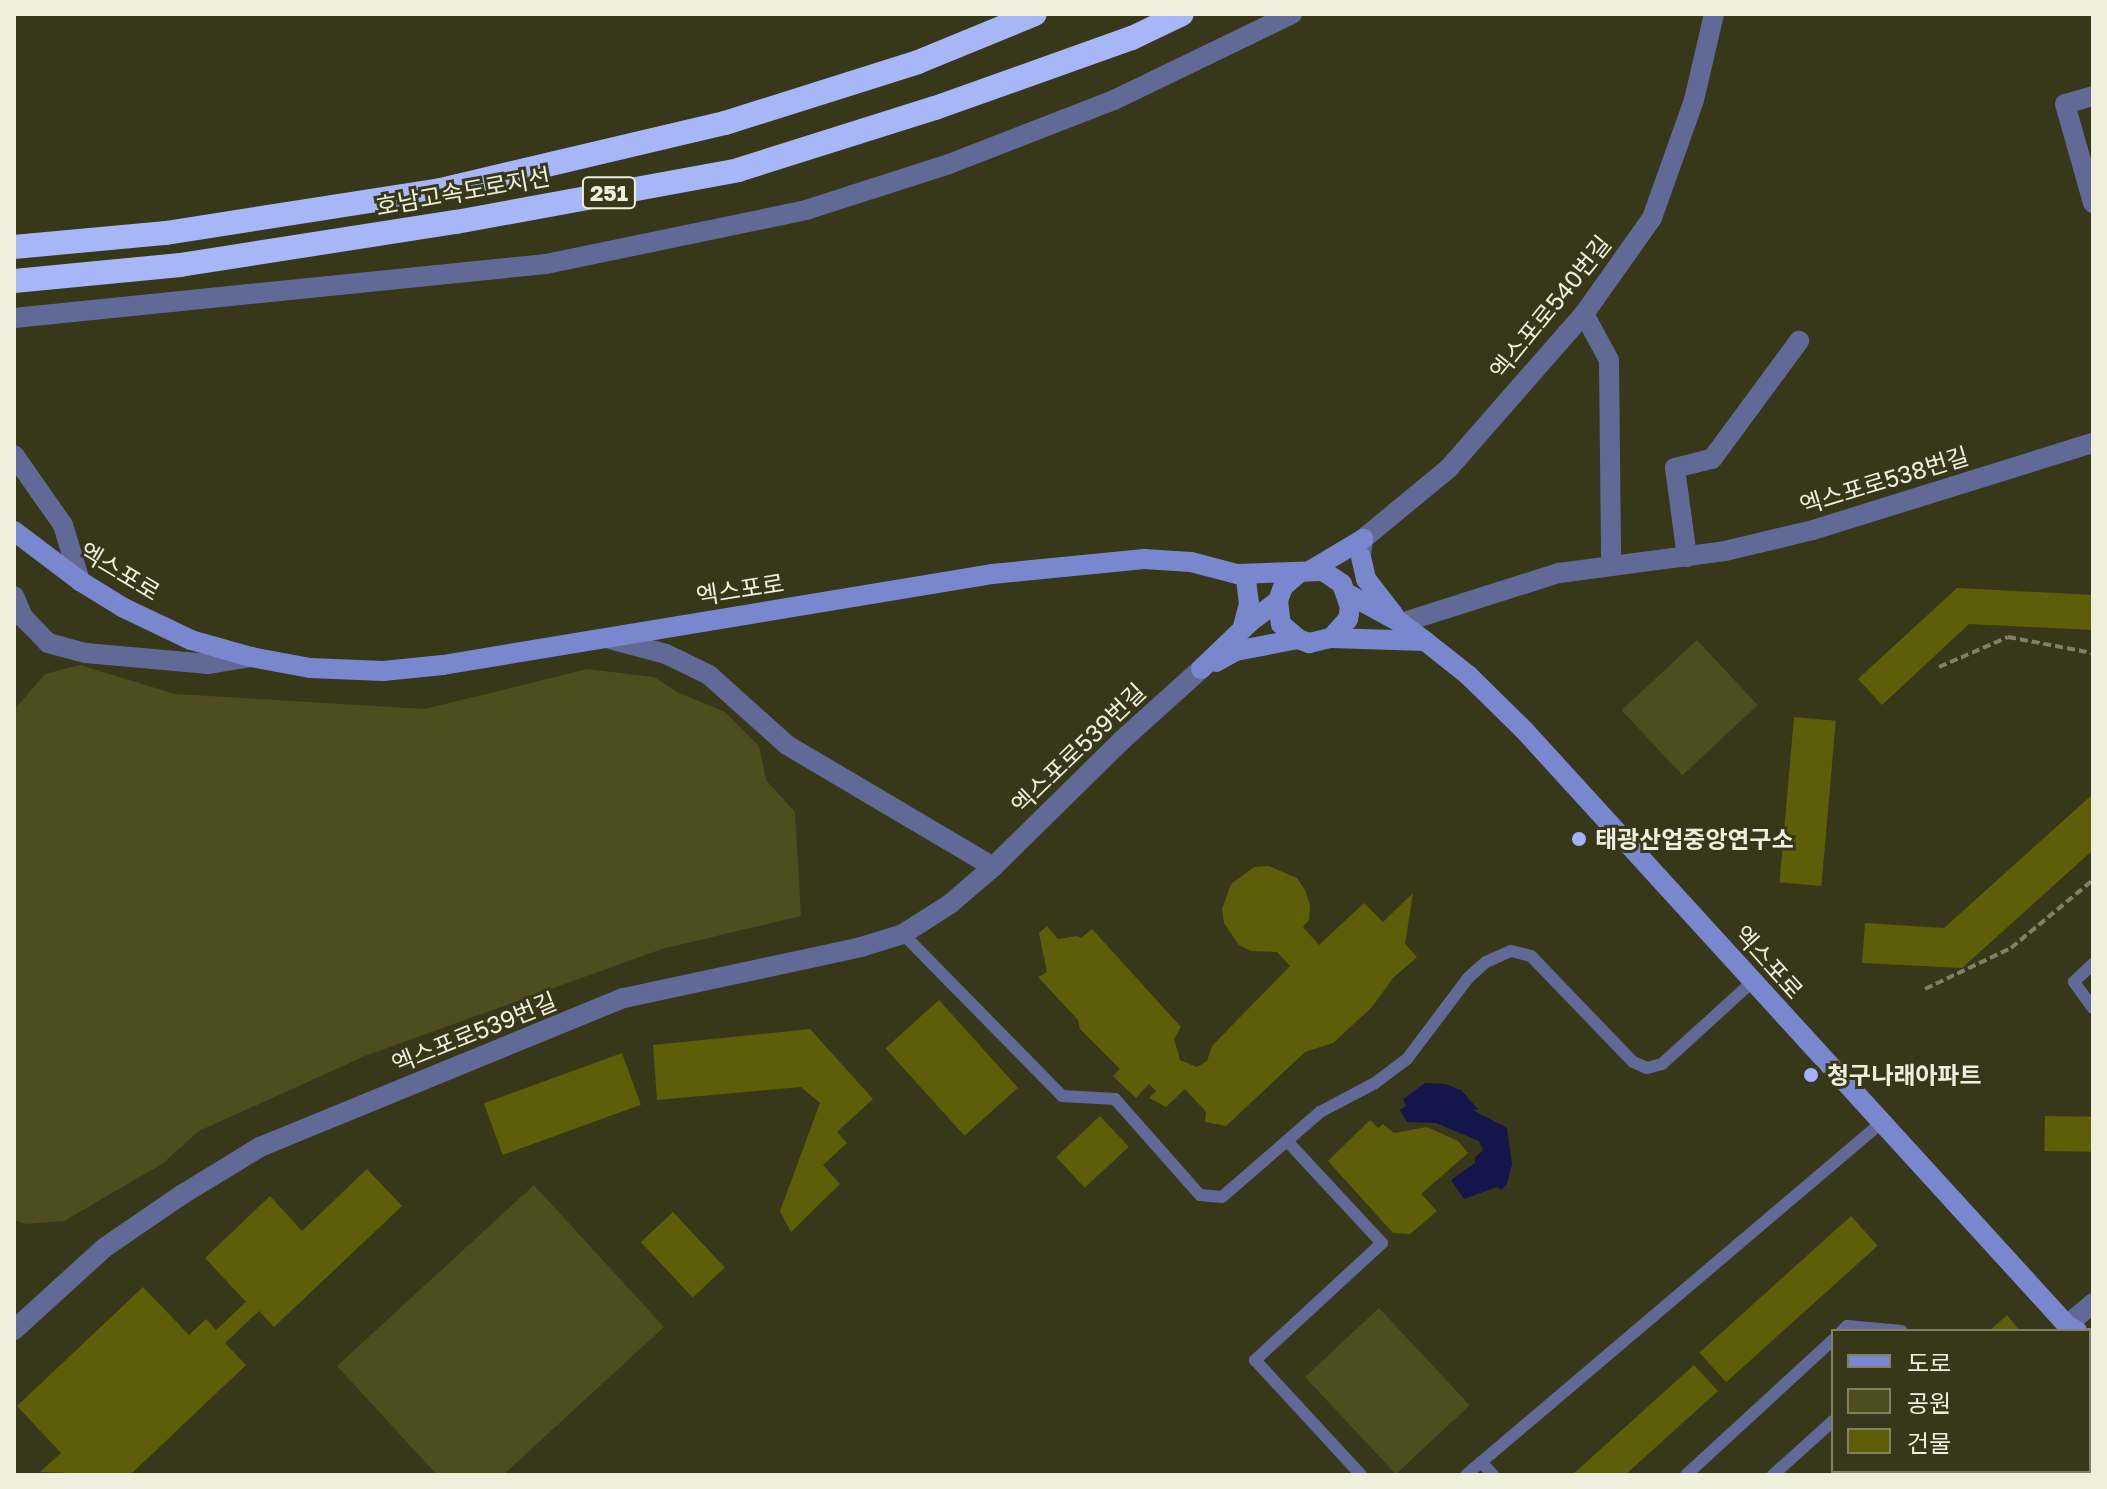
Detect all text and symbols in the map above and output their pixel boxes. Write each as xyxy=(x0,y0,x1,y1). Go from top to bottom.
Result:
street label: 호남고속도로지선 xyxy=(374,161,552,221)
road number: 251 xyxy=(581,175,637,211)
street label: 엑스포로540번길 xyxy=(1483,230,1617,384)
street label: 엑스포로538번길 xyxy=(1796,441,1972,519)
street label: 엑스포로 xyxy=(75,536,165,606)
street label: 엑스포로 xyxy=(694,568,786,610)
street label: 엑스포로539번길 xyxy=(1005,677,1151,819)
place label: 태광산업중앙연구소 xyxy=(1595,825,1794,853)
marker: 태광산업중앙연구소 xyxy=(1570,830,1588,848)
street label: 엑스포로 xyxy=(1729,920,1809,1004)
street label: 엑스포로539번길 xyxy=(387,986,561,1078)
place label: 청구나래아파트 xyxy=(1827,1061,1982,1089)
marker: 청구나래아파트 xyxy=(1802,1066,1820,1084)
legend xyxy=(1831,1329,2091,1473)
text: 도로 xyxy=(1907,1348,1951,1377)
text: 공원 xyxy=(1907,1388,1951,1417)
text: 건물 xyxy=(1907,1428,1951,1457)

